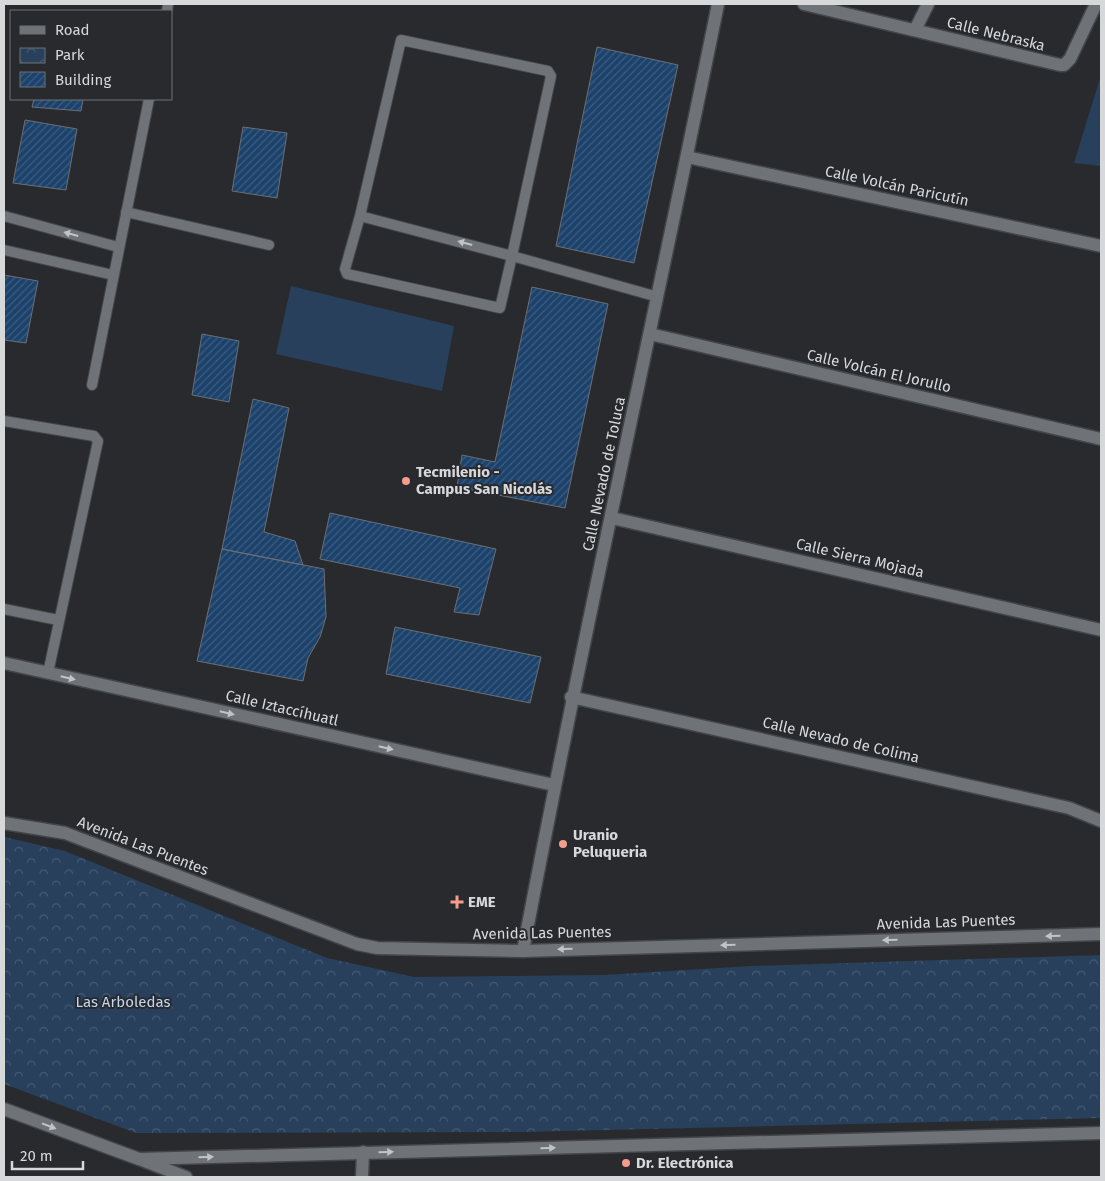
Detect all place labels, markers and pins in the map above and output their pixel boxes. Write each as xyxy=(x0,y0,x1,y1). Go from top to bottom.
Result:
place label: Tecmilenio - Campus San Nicolás xyxy=(416,463,552,498)
marker: Tecmilenio - Campus San Nicolás xyxy=(400,475,412,487)
place label: Uranio Peluqueria xyxy=(573,826,647,861)
marker: Uranio Peluqueria xyxy=(557,838,569,850)
place label: EME xyxy=(468,893,496,911)
marker: EME xyxy=(450,895,464,909)
place label: Dr. Electrónica xyxy=(636,1154,734,1172)
marker: Dr. Electrónica xyxy=(620,1157,632,1169)

